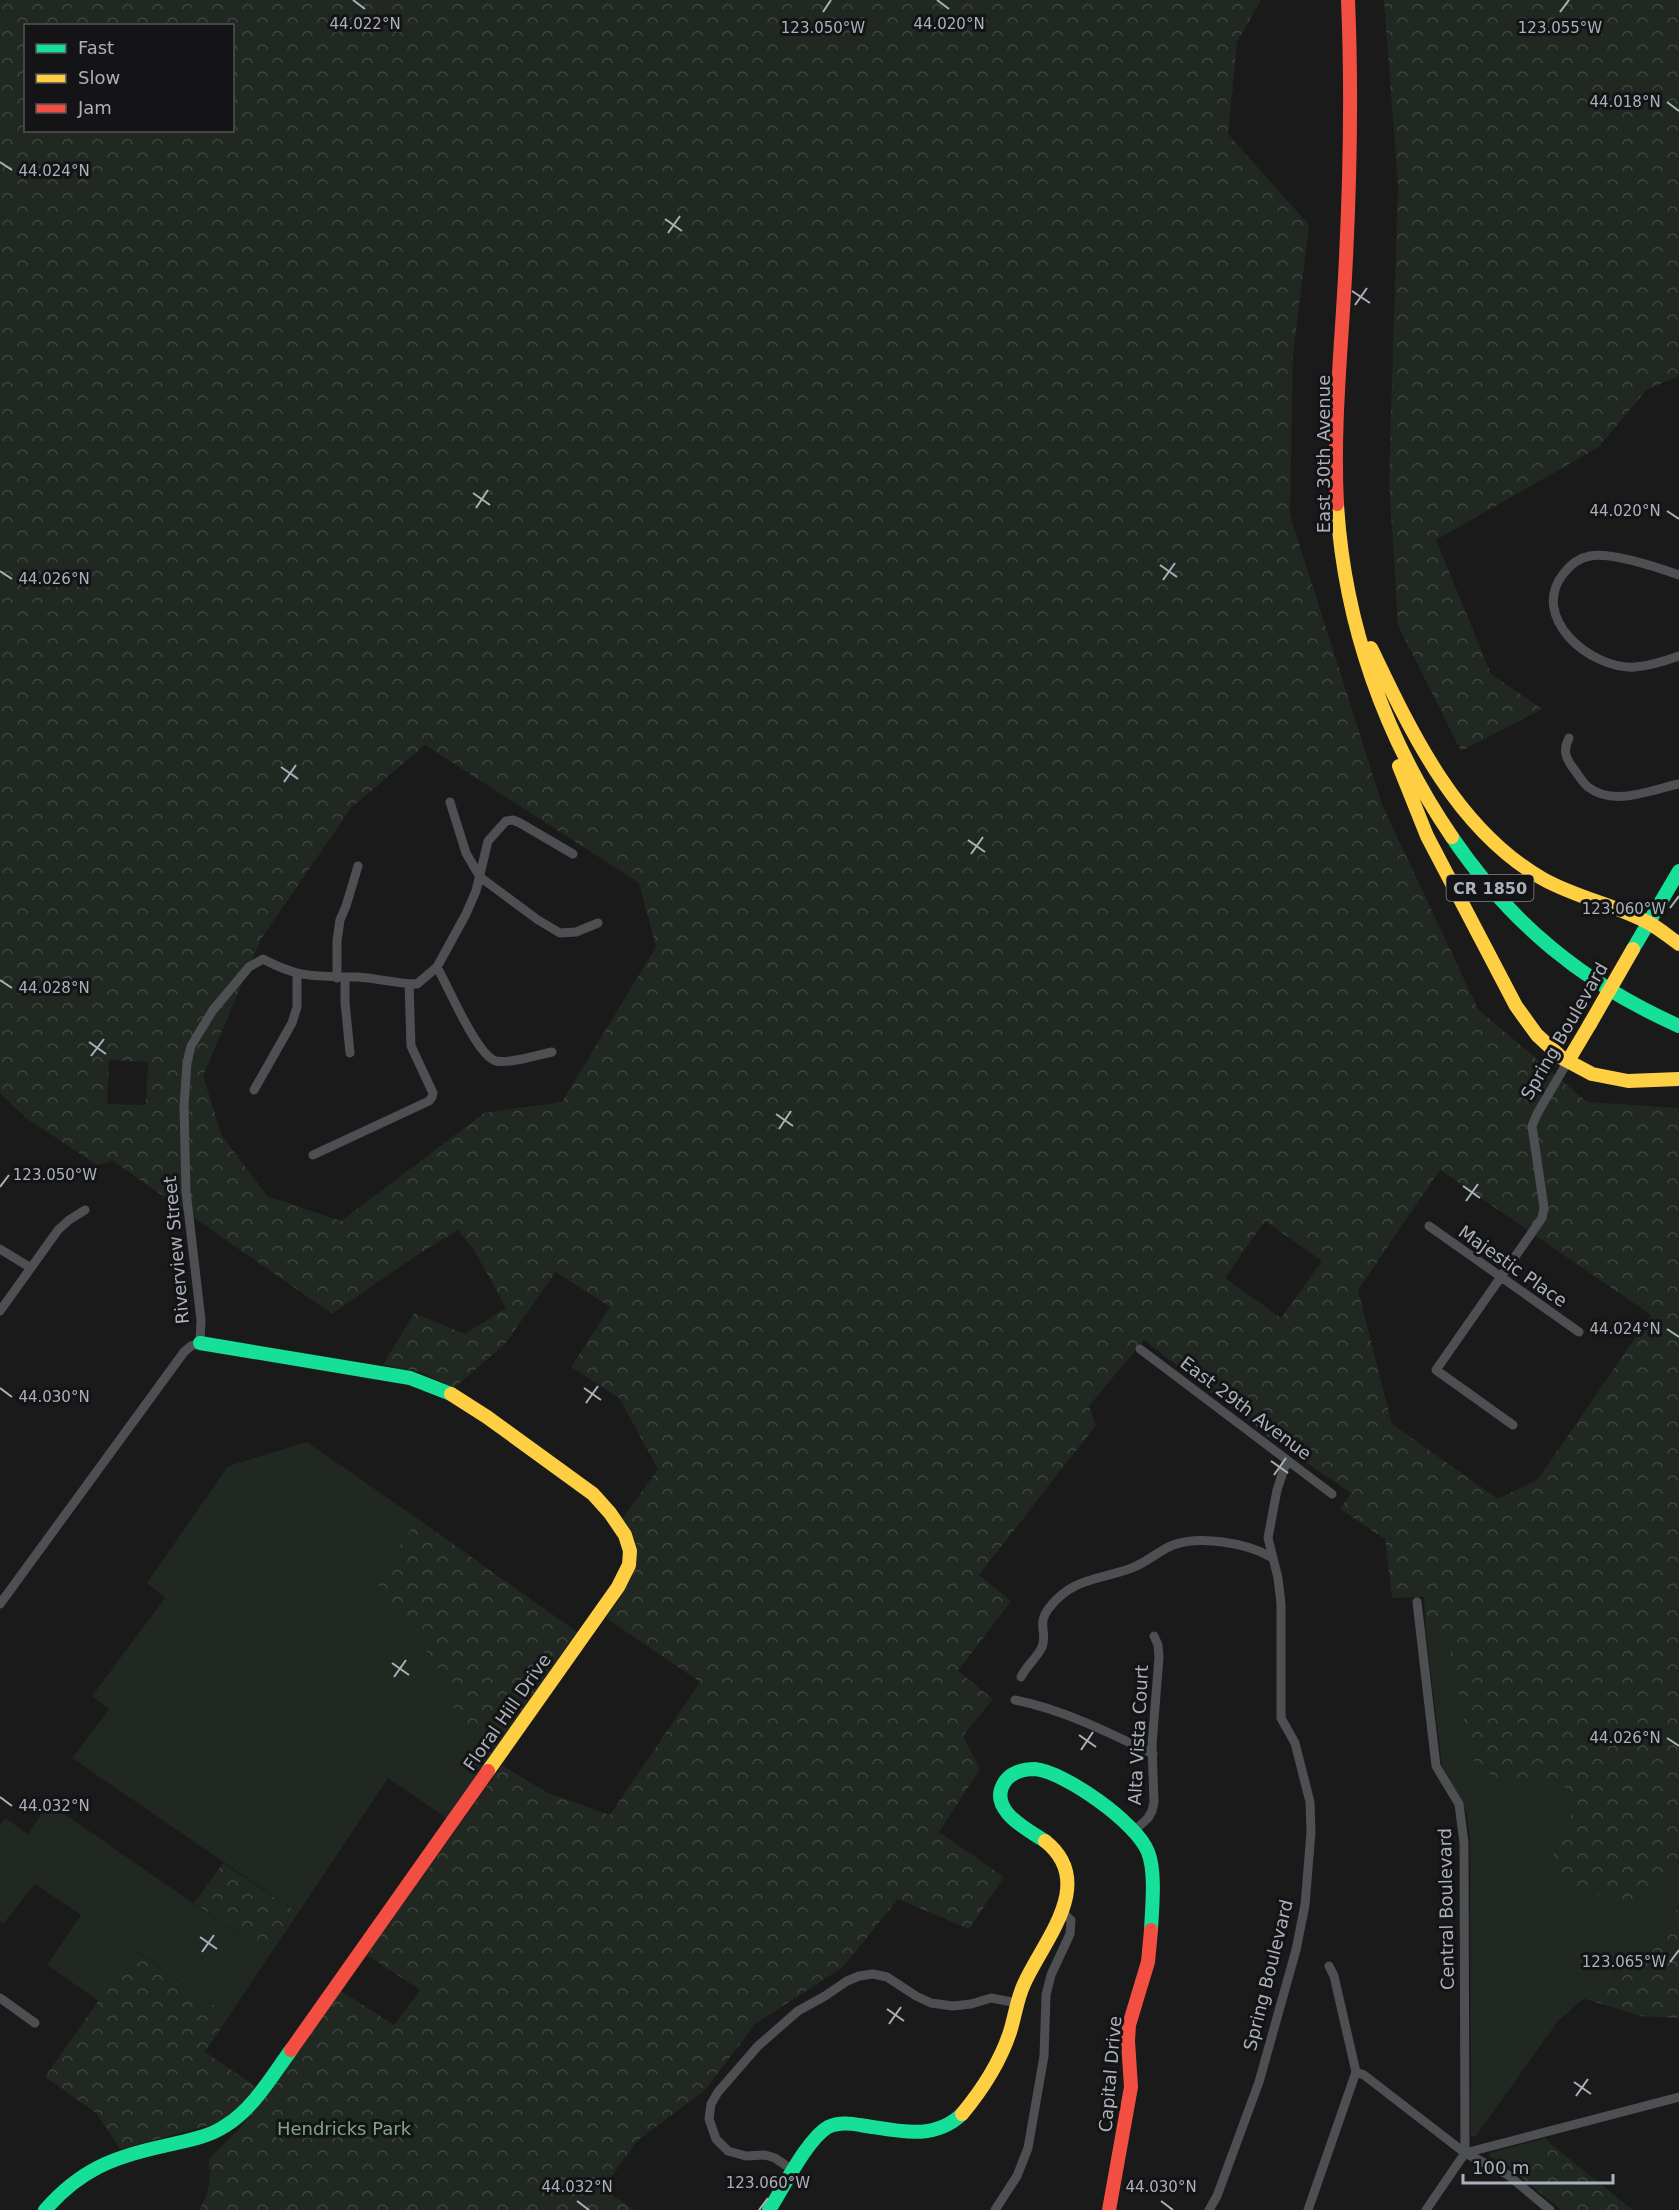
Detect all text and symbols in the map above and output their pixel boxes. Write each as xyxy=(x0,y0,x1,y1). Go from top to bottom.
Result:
text: 44.022°N xyxy=(329,15,401,33)
text: 44.020°N xyxy=(913,15,985,33)
text: 123.050°W xyxy=(781,19,865,37)
text: 123.055°W xyxy=(1518,19,1602,37)
legend xyxy=(24,24,234,132)
text: Fast xyxy=(78,37,114,58)
text: Slow xyxy=(78,67,120,88)
text: 44.018°N xyxy=(1589,93,1661,111)
text: Jam xyxy=(77,97,112,118)
text: 44.024°N xyxy=(18,162,90,180)
street label: East 30th Avenue xyxy=(1313,375,1334,533)
text: 44.020°N xyxy=(1589,502,1661,520)
text: 44.026°N xyxy=(18,570,90,588)
road number: CR 1850 xyxy=(1446,875,1534,901)
text: 123.060°W xyxy=(1582,900,1666,918)
street label: Spring Boulevard xyxy=(1516,959,1612,1103)
text: 44.028°N xyxy=(18,979,90,997)
text: 123.050°W xyxy=(13,1166,97,1184)
street label: Riverview Street xyxy=(159,1175,193,1325)
street label: Majestic Place xyxy=(1455,1221,1571,1311)
text: 44.024°N xyxy=(1589,1320,1661,1338)
street label: East 29th Avenue xyxy=(1176,1352,1316,1464)
text: 44.030°N xyxy=(18,1388,90,1406)
street label: Floral Hill Drive xyxy=(459,1650,555,1774)
street label: Alta Vista Court xyxy=(1124,1664,1152,1806)
text: 44.026°N xyxy=(1589,1729,1661,1747)
text: 44.032°N xyxy=(18,1797,90,1815)
street label: Central Boulevard xyxy=(1434,1828,1458,1990)
street label: Spring Boulevard xyxy=(1239,1897,1297,2053)
text: 123.065°W xyxy=(1582,1953,1666,1971)
street label: Capital Drive xyxy=(1094,2015,1126,2133)
park label: Hendricks Park xyxy=(277,2118,412,2139)
scale bar xyxy=(1463,2147,1613,2185)
text: 100 m xyxy=(1472,2157,1530,2178)
text: 123.060°W xyxy=(726,2174,810,2192)
text: 44.032°N xyxy=(541,2178,613,2196)
text: 44.030°N xyxy=(1125,2178,1197,2196)

